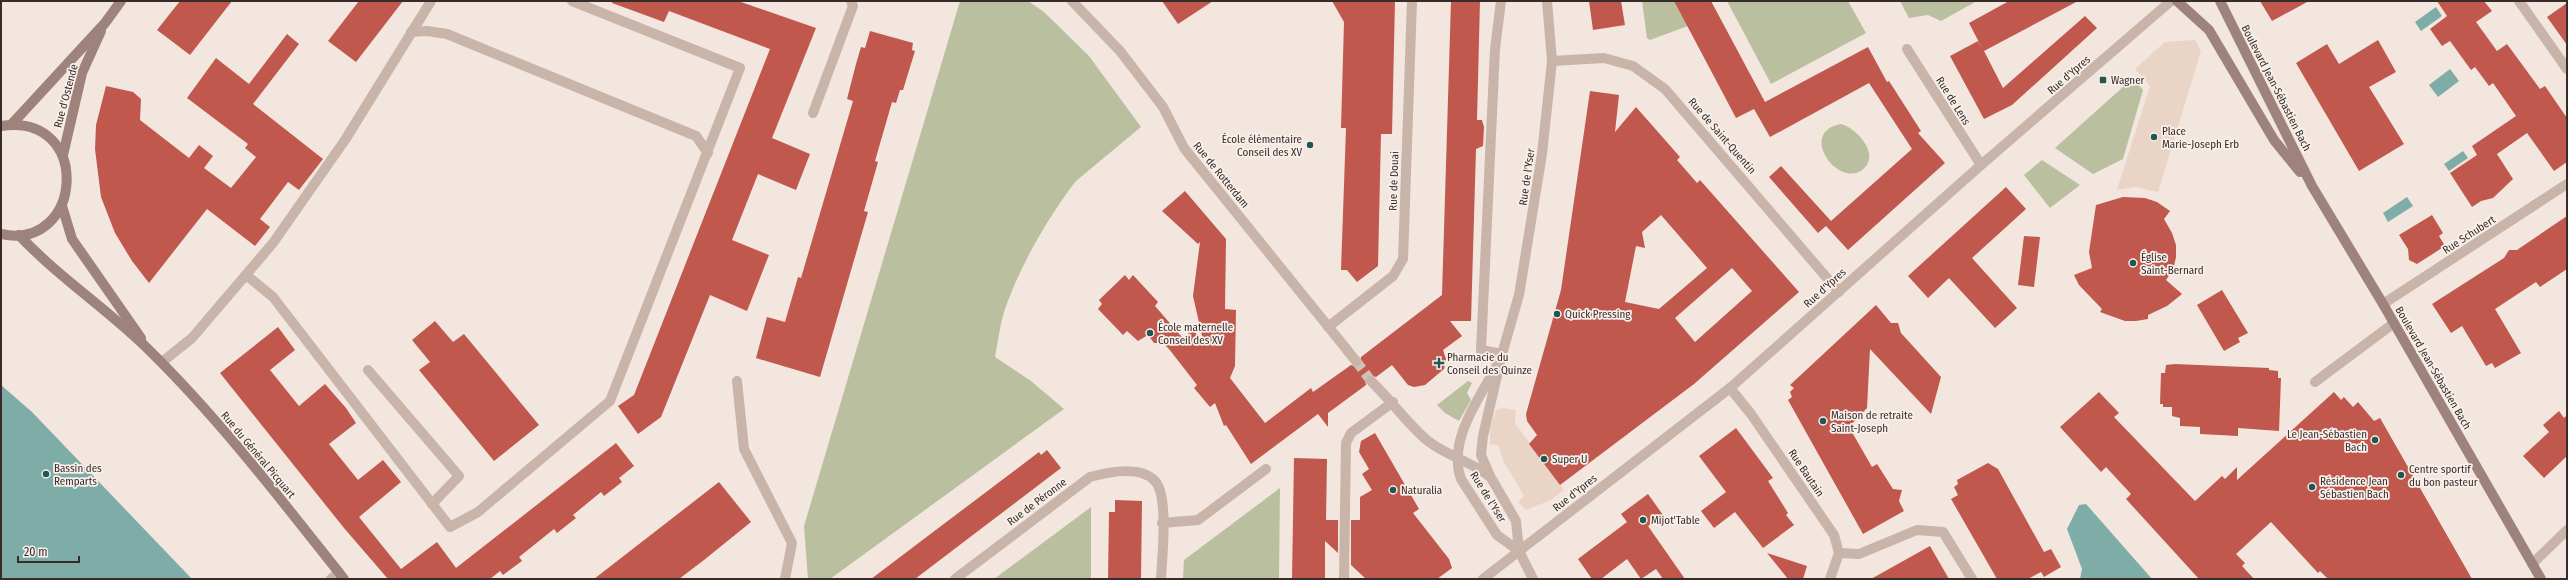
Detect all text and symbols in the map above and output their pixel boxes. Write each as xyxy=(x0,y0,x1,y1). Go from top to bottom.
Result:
street label: Boulevard Jean-Sébastien Bach xyxy=(2238,23,2314,153)
street label: Rue d'Ypres xyxy=(2045,53,2093,97)
street label: Rue d'Ostende xyxy=(51,63,81,129)
place label: Wagner xyxy=(2111,74,2145,87)
street label: Rue de Lens xyxy=(1933,75,1973,128)
marker: Wagner xyxy=(2098,75,2108,85)
street label: Rue de Saint-Quentin xyxy=(1685,95,1759,177)
place label: Place Marie-Joseph Erb xyxy=(2162,125,2239,151)
place label: École élémentaire Conseil des XV xyxy=(1222,132,1302,159)
marker: Place Marie-Joseph Erb xyxy=(2149,132,2159,142)
street label: Rue de Rotterdam xyxy=(1190,139,1252,211)
marker: École élémentaire Conseil des XV xyxy=(1305,140,1315,150)
street label: Rue de l'Yser xyxy=(1517,147,1537,206)
street label: Rue de Douai xyxy=(1386,151,1402,211)
street label: Rue Schubert xyxy=(2440,213,2498,257)
place label: Église Saint-Bernard xyxy=(2141,250,2204,277)
marker: Église Saint-Bernard xyxy=(2128,258,2138,268)
street label: Rue d'Ypres xyxy=(1801,265,1849,310)
street label: Boulevard Jean-Sébastien Bach xyxy=(2392,304,2474,432)
place label: Quick Pressing xyxy=(1565,308,1631,321)
marker: Quick Pressing xyxy=(1552,309,1562,319)
place label: École maternelle Conseil des XV xyxy=(1158,320,1233,347)
marker: École maternelle Conseil des XV xyxy=(1145,328,1155,338)
place label: Pharmacie du Conseil des Quinze xyxy=(1447,351,1532,377)
marker: Pharmacie du Conseil des Quinze xyxy=(1434,358,1444,368)
street label: Rue du Général Picquart xyxy=(218,409,298,501)
place label: Maison de retraite Saint-Joseph xyxy=(1831,409,1913,435)
marker: Maison de retraite Saint-Joseph xyxy=(1818,416,1828,426)
place label: Le Jean-Sébastien Bach xyxy=(2287,428,2367,454)
marker: Le Jean-Sébastien Bach xyxy=(2370,435,2380,445)
street label: Rue Bautain xyxy=(1785,447,1827,499)
place label: Super U xyxy=(1552,453,1587,466)
marker: Super U xyxy=(1539,454,1549,464)
place label: Bassin des Remparts xyxy=(54,462,102,488)
place label: Centre sportif du bon pasteur xyxy=(2409,463,2478,489)
marker: Bassin des Remparts xyxy=(41,469,51,479)
street label: Rue de l'Yser xyxy=(1467,469,1509,525)
marker: Centre sportif du bon pasteur xyxy=(2396,470,2406,480)
street label: Rue d'Ypres xyxy=(1550,472,1600,514)
street label: Rue de Péronne xyxy=(1005,475,1069,529)
place label: Résidence Jean Sébastien Bach xyxy=(2320,475,2389,501)
marker: Résidence Jean Sébastien Bach xyxy=(2307,482,2317,492)
place label: Naturalia xyxy=(1401,484,1442,497)
marker: Naturalia xyxy=(1388,485,1398,495)
place label: Mijot'Table xyxy=(1651,514,1700,527)
marker: Mijot'Table xyxy=(1638,515,1648,525)
scale bar xyxy=(18,538,79,564)
text: 20 m xyxy=(24,545,48,559)

